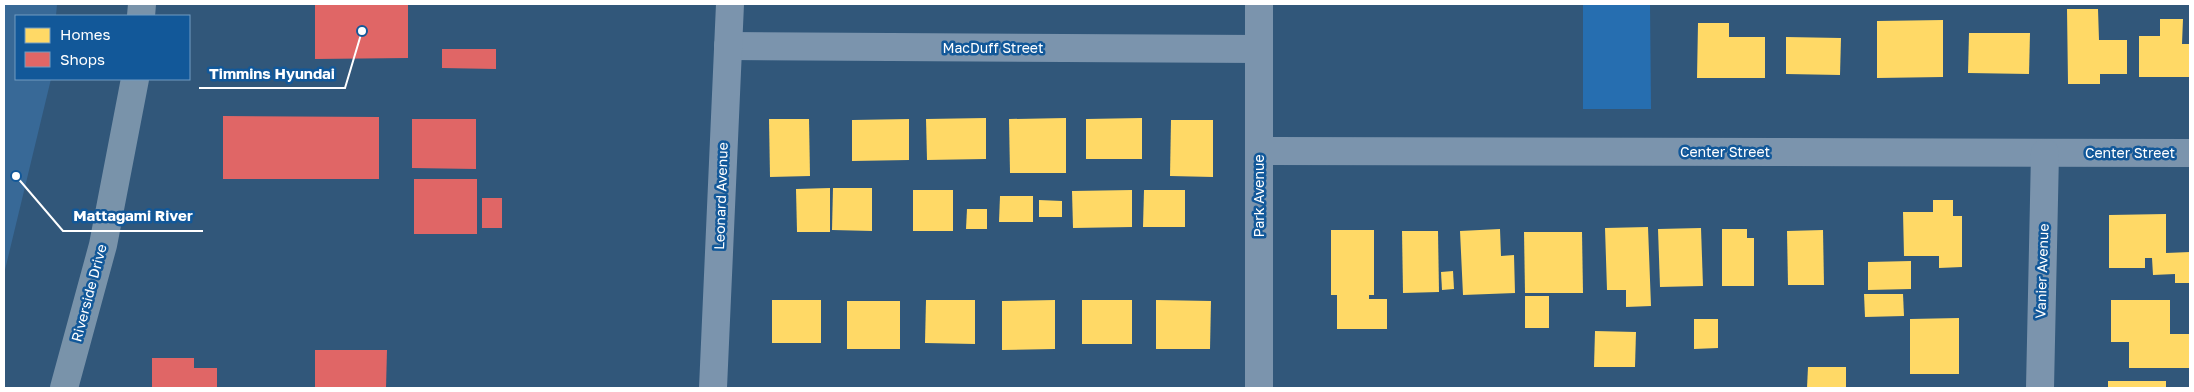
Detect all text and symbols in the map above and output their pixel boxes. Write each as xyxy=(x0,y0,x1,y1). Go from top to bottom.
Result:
legend xyxy=(15,15,190,80)
text: Homes xyxy=(60,25,110,43)
street label: MacDuff Street xyxy=(942,39,1044,56)
text: Shops xyxy=(60,50,105,68)
callout: Timmins Hyundai xyxy=(199,58,345,88)
text: Timmins Hyundai xyxy=(209,64,335,82)
street label: Leonard Avenue xyxy=(710,142,731,250)
street label: Center Street xyxy=(1680,143,1770,160)
street label: Center Street xyxy=(2085,144,2175,161)
street label: Park Avenue xyxy=(1250,154,1267,238)
callout: Mattagami River xyxy=(63,201,203,231)
text: Mattagami River xyxy=(73,206,193,224)
street label: Vanier Avenue xyxy=(2031,223,2052,319)
street label: Riverside Drive xyxy=(67,242,110,344)

